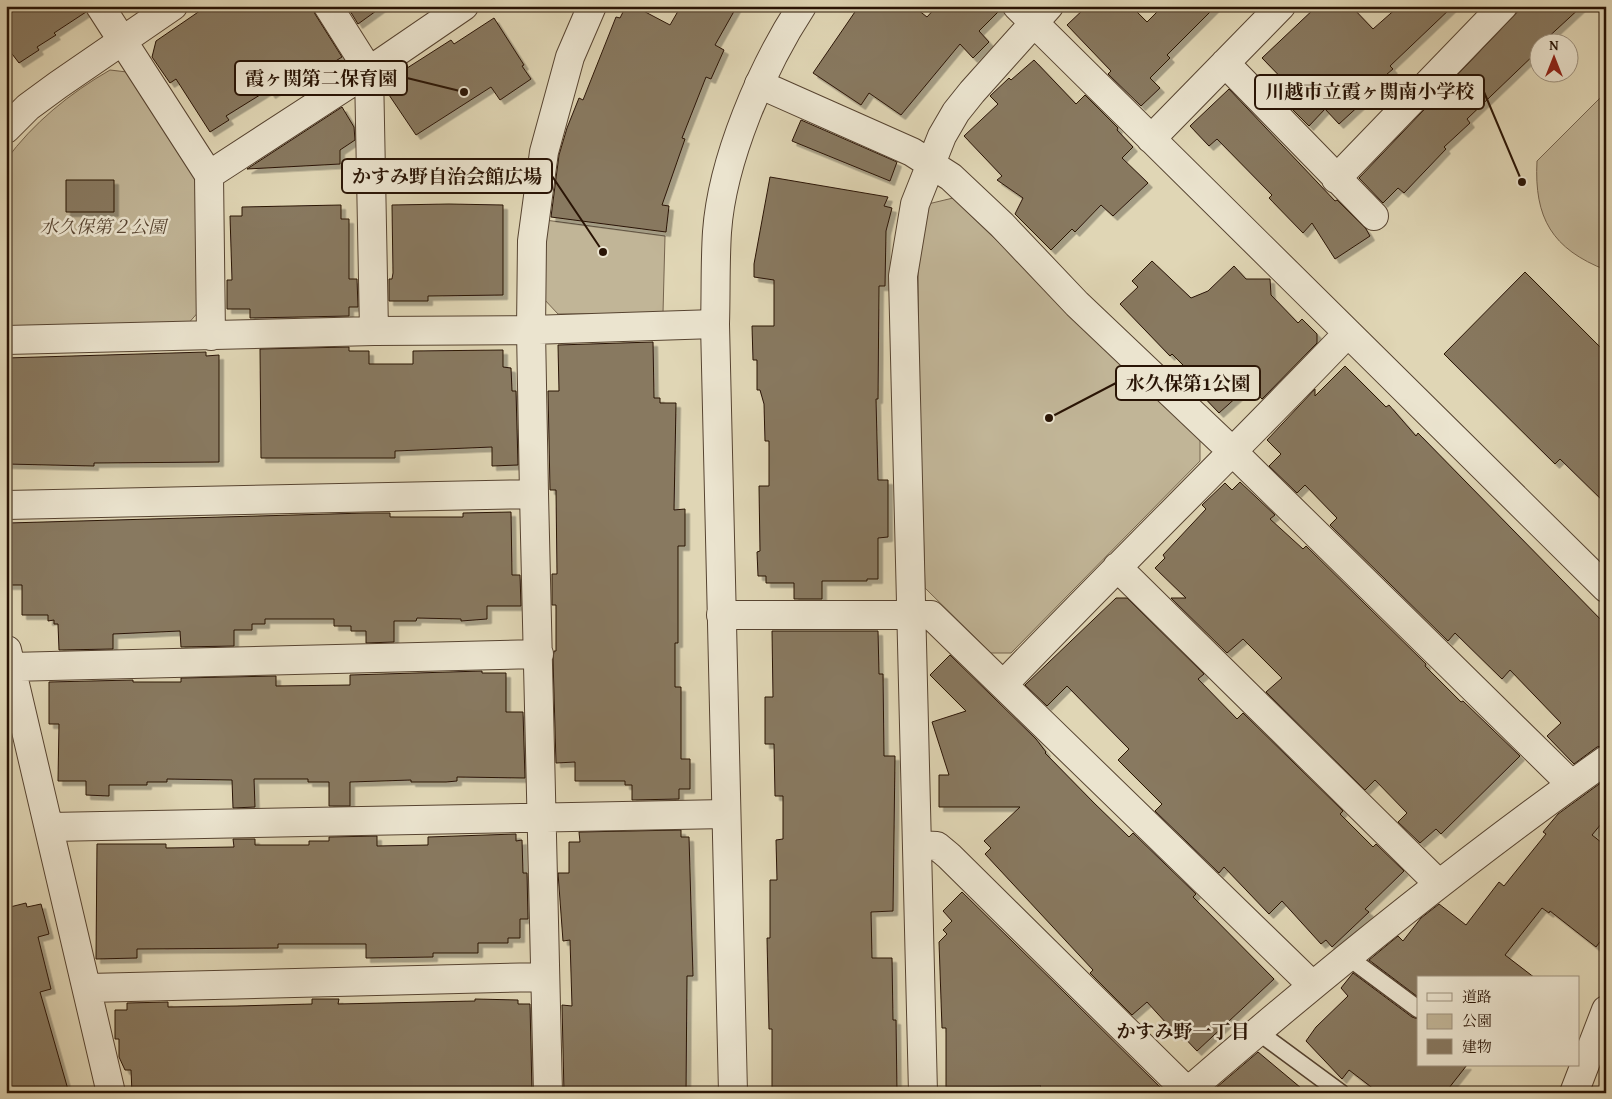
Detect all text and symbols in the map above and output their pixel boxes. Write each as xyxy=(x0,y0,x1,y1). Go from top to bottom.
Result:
north arrow xyxy=(1530,32,1580,82)
text: N xyxy=(1549,35,1559,55)
callout: 霞ヶ関第二保育園 xyxy=(235,61,407,95)
text: 霞ヶ関第二保育園 xyxy=(245,64,397,92)
callout: 川越市立霞ヶ関南小学校 xyxy=(1255,75,1484,109)
text: 川越市立霞ヶ関南小学校 xyxy=(1265,77,1475,105)
callout: かすみ野自治会館広場 xyxy=(342,159,552,193)
text: かすみ野自治会館広場 xyxy=(352,162,542,190)
park label: 水久保第２公園 xyxy=(40,213,169,240)
callout: 水久保第1公園 xyxy=(1116,366,1260,400)
text: 水久保第1公園 xyxy=(1126,369,1250,397)
legend xyxy=(1417,976,1580,1066)
text: 道路 xyxy=(1462,986,1492,1007)
text: 公園 xyxy=(1462,1010,1492,1031)
district label: かすみ野一丁目 xyxy=(1116,1017,1250,1045)
text: 建物 xyxy=(1462,1036,1492,1057)

